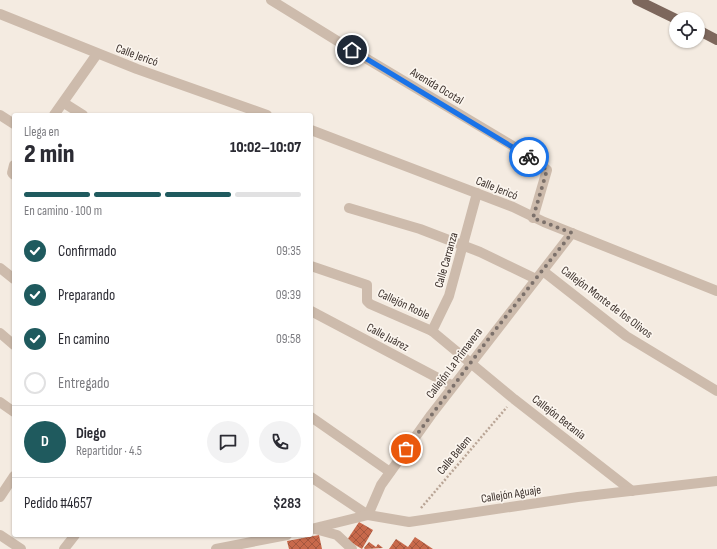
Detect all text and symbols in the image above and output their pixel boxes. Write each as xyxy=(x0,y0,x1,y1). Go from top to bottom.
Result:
map controls xyxy=(669,12,705,48)
button: locate xyxy=(669,12,705,48)
pin xyxy=(335,33,369,67)
icon: home xyxy=(341,39,363,61)
street label: Calle Jericó xyxy=(114,41,160,70)
street label: Avenida Ocotal xyxy=(407,64,466,108)
text: Llega en xyxy=(24,124,59,140)
courier xyxy=(509,137,549,177)
text: 10:02–10:07 xyxy=(230,138,301,157)
text: 2 min xyxy=(24,139,74,170)
icon: bike xyxy=(518,146,540,168)
street label: Calle Jericó xyxy=(474,173,520,204)
text: En camino · 100 m xyxy=(24,203,102,219)
street label: Calle Carranza xyxy=(431,230,462,290)
icon: check xyxy=(24,240,46,262)
text: Confirmado xyxy=(58,242,117,261)
text: 09:35 xyxy=(276,243,301,259)
street label: Callejón Monte de los Olivos xyxy=(558,263,656,342)
icon: check xyxy=(24,284,46,306)
text: Preparando xyxy=(58,286,115,305)
street label: Callejón Roble xyxy=(375,286,433,323)
text: 09:39 xyxy=(276,287,301,303)
street label: Calle Juárez xyxy=(364,320,412,355)
street label: Callejón La Primavera xyxy=(423,325,486,402)
icon: check xyxy=(24,328,46,350)
text: En camino xyxy=(58,330,110,349)
text: 09:58 xyxy=(276,331,301,347)
text: Entregado xyxy=(58,374,109,393)
street label: Callejón Betania xyxy=(529,392,589,443)
button: chat xyxy=(207,421,249,463)
button: phone xyxy=(259,421,301,463)
text: Diego xyxy=(76,424,106,443)
text: D xyxy=(41,432,49,451)
pin xyxy=(389,432,423,466)
street label: Calle Belem xyxy=(434,433,475,478)
icon: bag xyxy=(395,438,417,460)
text: Repartidor · 4.5 xyxy=(76,443,142,459)
street label: Callejón Aguaje xyxy=(480,482,542,507)
text: Pedido #4657 xyxy=(24,494,92,513)
text: $283 xyxy=(273,494,301,513)

